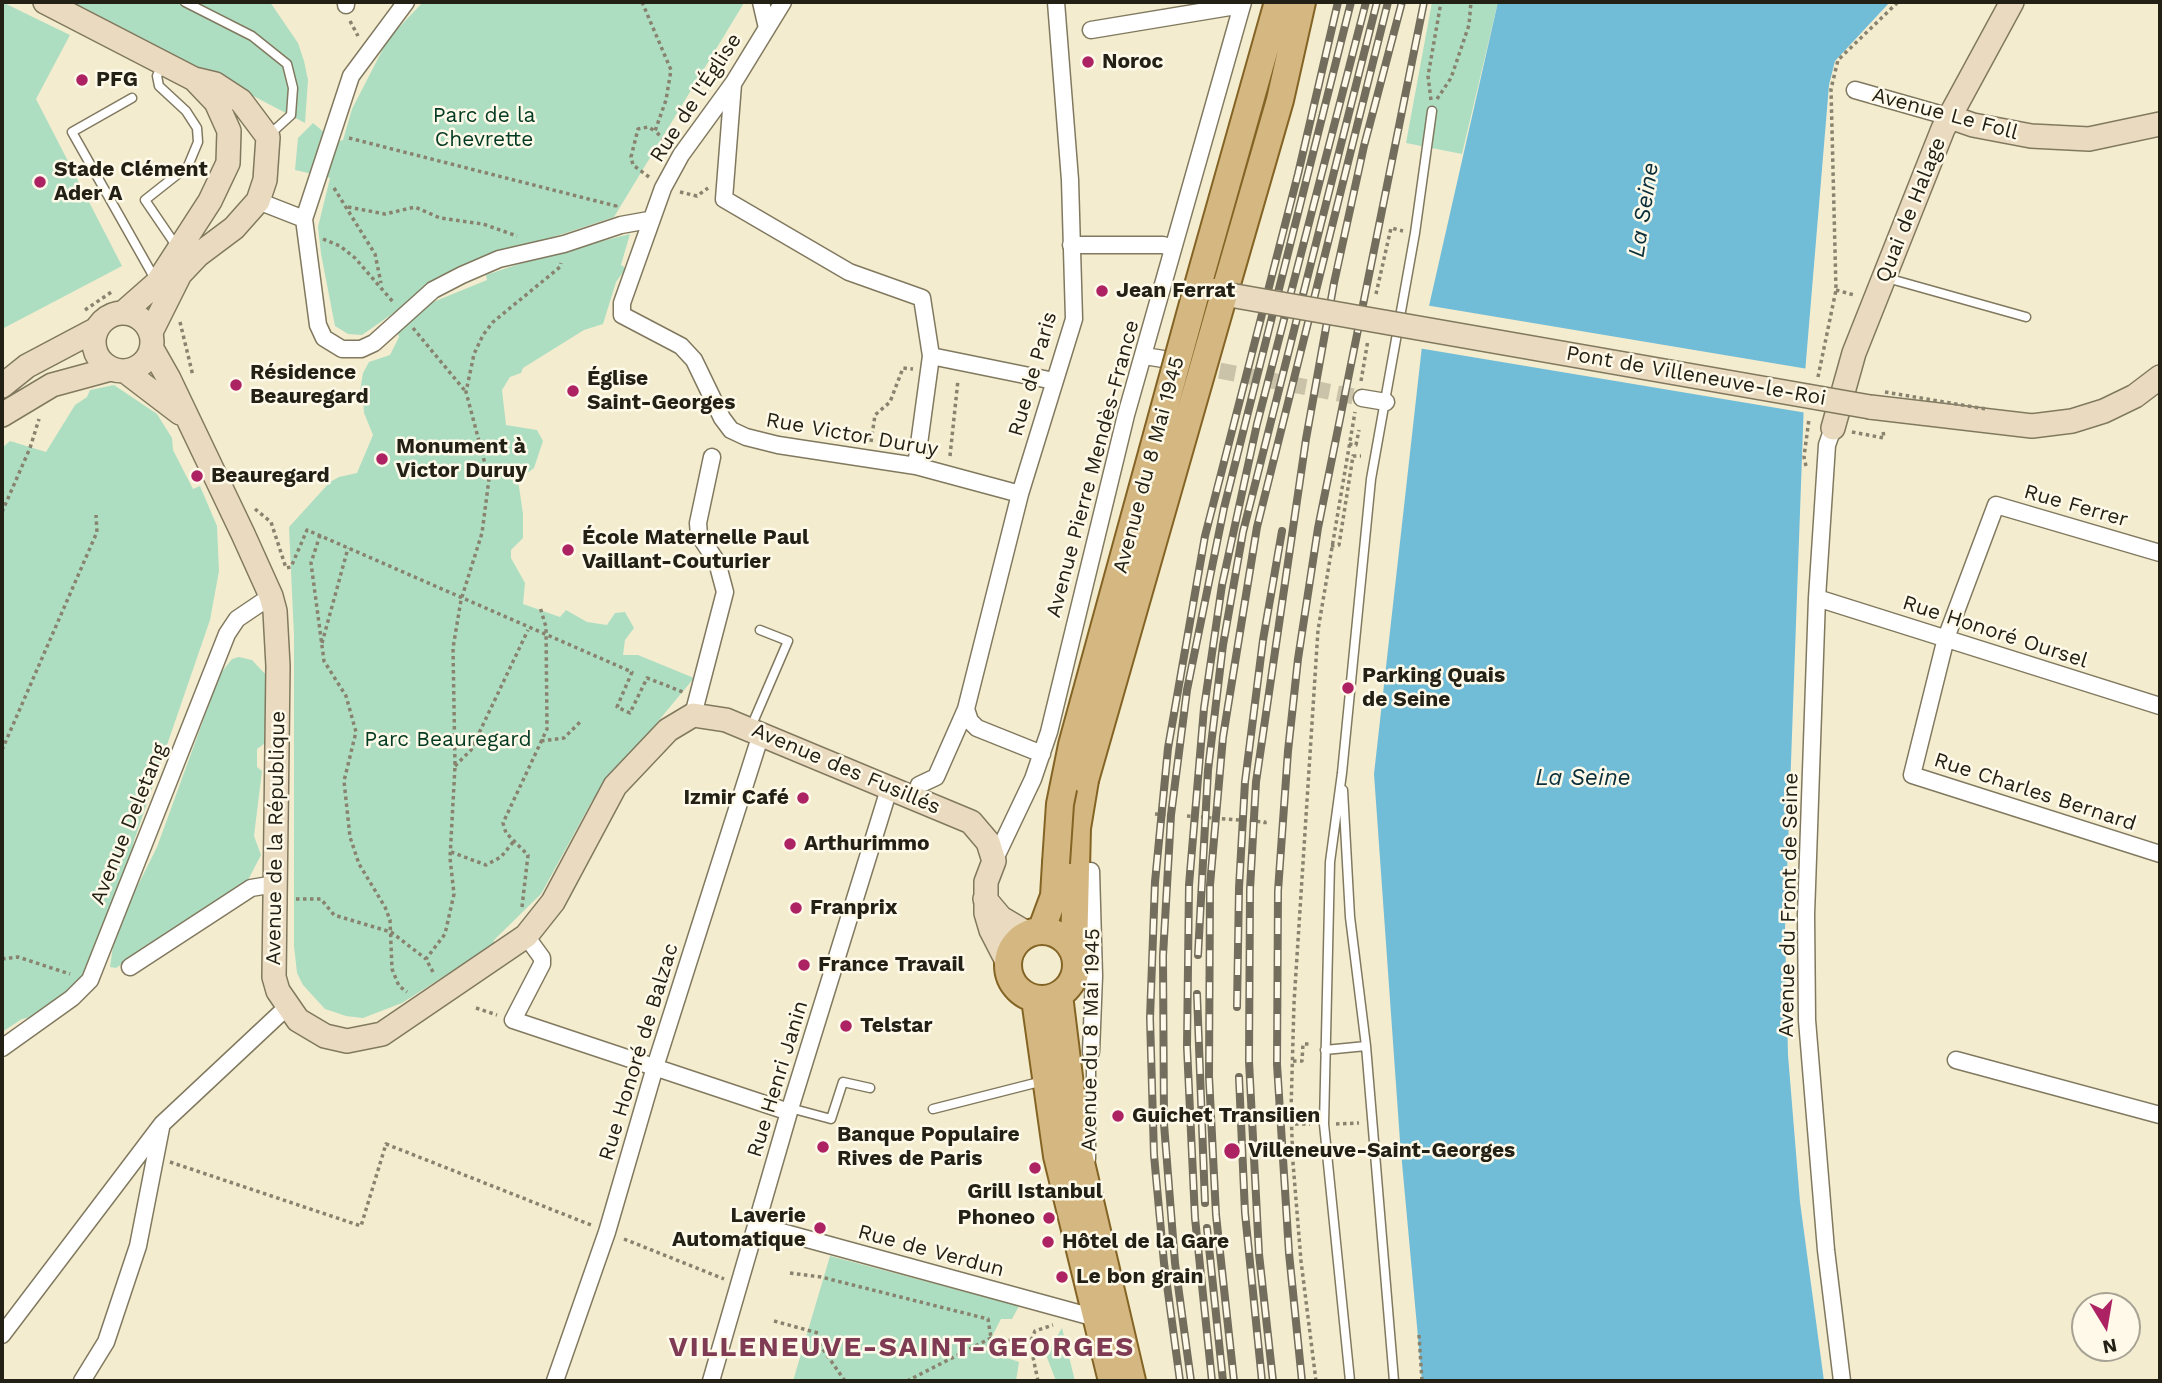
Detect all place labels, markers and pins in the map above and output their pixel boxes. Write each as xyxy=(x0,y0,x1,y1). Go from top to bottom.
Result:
place label: Noroc xyxy=(1102,49,1163,75)
marker: Noroc xyxy=(1080,54,1096,70)
place label: PFG xyxy=(96,67,138,93)
marker: PFG xyxy=(74,72,90,88)
place label: Stade Clément Ader A xyxy=(54,157,208,207)
marker: Stade Clément Ader A xyxy=(32,174,48,190)
place label: Jean Ferrat xyxy=(1116,278,1235,304)
marker: Jean Ferrat xyxy=(1094,283,1110,299)
place label: Résidence Beauregard xyxy=(250,360,369,410)
place label: Église Saint-Georges xyxy=(587,366,735,416)
marker: Résidence Beauregard xyxy=(228,377,244,393)
marker: Église Saint-Georges xyxy=(565,383,581,399)
place label: Monument à Victor Duruy xyxy=(396,434,527,484)
marker: Monument à Victor Duruy xyxy=(374,451,390,467)
place label: Beauregard xyxy=(211,463,330,489)
marker: Beauregard xyxy=(189,468,205,484)
place label: École Maternelle Paul Vaillant-Couturier xyxy=(582,525,809,575)
marker: École Maternelle Paul Vaillant-Couturier xyxy=(560,542,576,558)
place label: Parking Quais de Seine xyxy=(1362,663,1505,713)
marker: Parking Quais de Seine xyxy=(1340,680,1356,696)
place label: Izmir Café xyxy=(683,785,789,811)
marker: Izmir Café xyxy=(795,790,811,806)
place label: Arthurimmo xyxy=(804,831,930,857)
marker: Arthurimmo xyxy=(782,836,798,852)
place label: Franprix xyxy=(810,895,897,921)
marker: Franprix xyxy=(788,900,804,916)
place label: France Travail xyxy=(818,952,964,978)
marker: France Travail xyxy=(796,957,812,973)
place label: Telstar xyxy=(860,1013,933,1039)
marker: Telstar xyxy=(838,1018,854,1034)
place label: Guichet Transilien xyxy=(1132,1103,1320,1129)
marker: Guichet Transilien xyxy=(1110,1108,1126,1124)
place label: Banque Populaire Rives de Paris xyxy=(837,1122,1020,1172)
place label: Villeneuve-Saint-Georges xyxy=(1248,1138,1515,1164)
marker: Banque Populaire Rives de Paris xyxy=(815,1139,831,1155)
marker: Villeneuve-Saint-Georges xyxy=(1222,1141,1242,1161)
marker: Grill Istanbul xyxy=(1027,1160,1043,1176)
place label: Grill Istanbul xyxy=(967,1179,1103,1205)
place label: Laverie Automatique xyxy=(672,1203,806,1253)
place label: Phoneo xyxy=(958,1205,1035,1231)
marker: Phoneo xyxy=(1041,1210,1057,1226)
marker: Laverie Automatique xyxy=(812,1220,828,1236)
place label: Hôtel de la Gare xyxy=(1062,1229,1229,1255)
marker: Hôtel de la Gare xyxy=(1040,1234,1056,1250)
place label: Le bon grain xyxy=(1076,1264,1203,1290)
marker: Le bon grain xyxy=(1054,1269,1070,1285)

